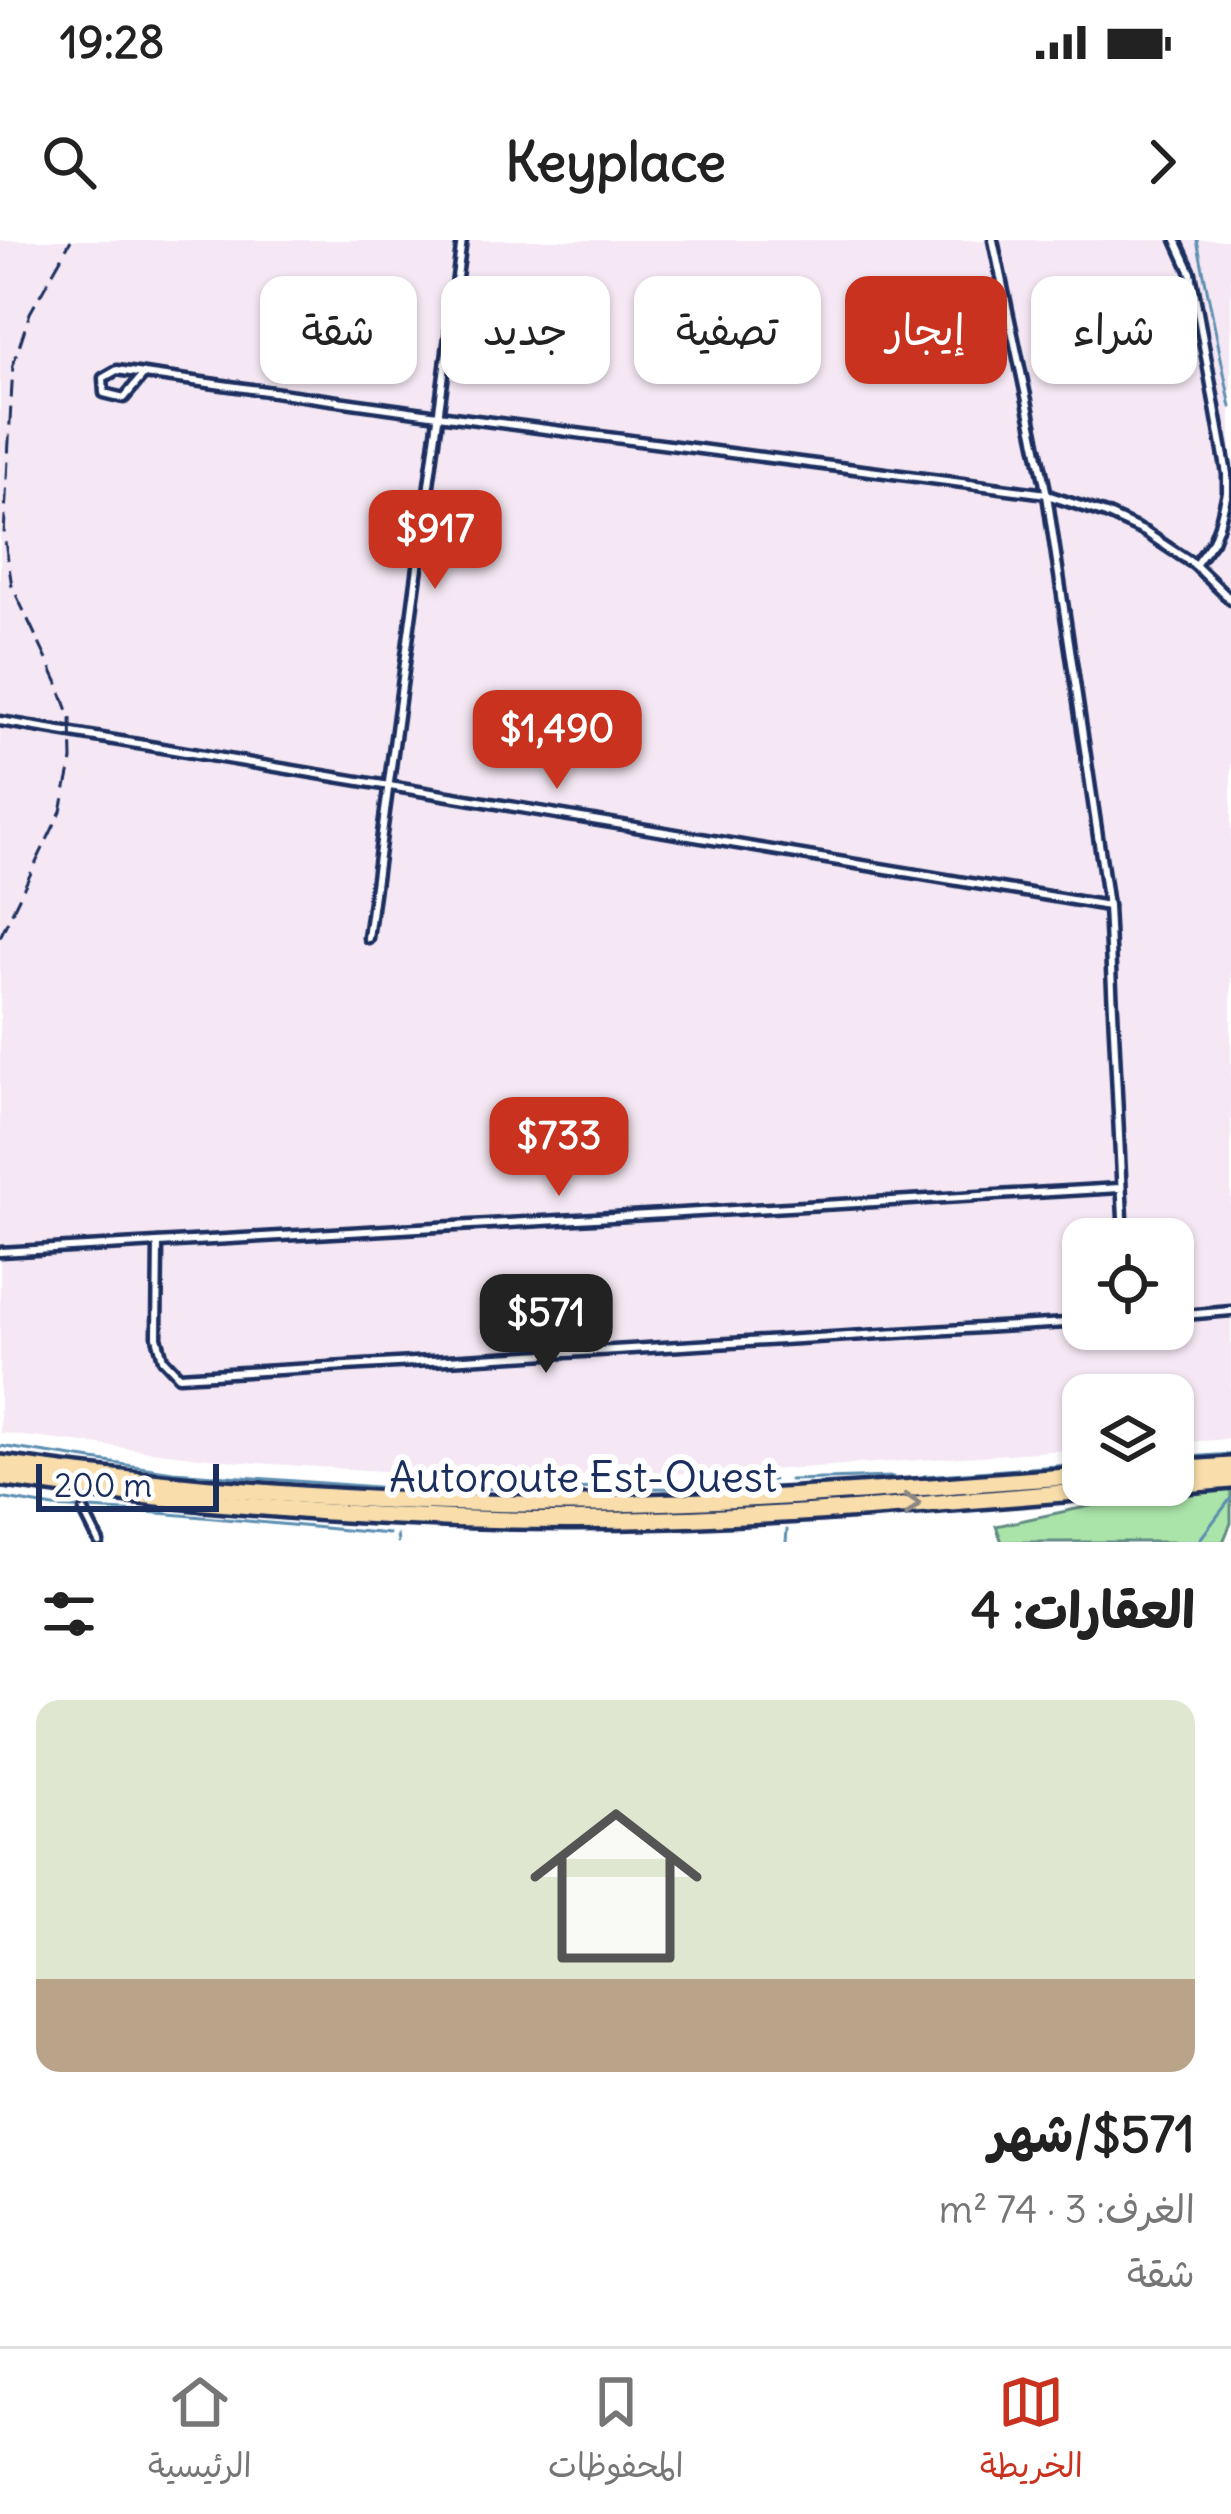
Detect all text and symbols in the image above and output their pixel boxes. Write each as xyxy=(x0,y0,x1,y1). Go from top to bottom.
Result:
text: 19:28 xyxy=(60,14,165,70)
text: Keyplace xyxy=(505,128,726,196)
icon: search xyxy=(36,129,102,195)
icon: forward xyxy=(1129,129,1195,195)
chip: شقة xyxy=(260,276,417,384)
chip: جديد xyxy=(441,276,610,384)
chip: تصفية xyxy=(634,276,821,384)
chip: إيجار xyxy=(845,276,1007,384)
chip: شراء xyxy=(1031,276,1197,384)
pin: $917 xyxy=(364,490,506,592)
text: $917 xyxy=(396,504,474,553)
pin: $1,490 xyxy=(459,690,655,792)
text: $1,490 xyxy=(500,704,614,753)
pin: $733 xyxy=(488,1097,630,1199)
text: $733 xyxy=(516,1111,602,1160)
map controls xyxy=(1062,1218,1194,1506)
button: locate xyxy=(1062,1218,1194,1350)
pin: $571 xyxy=(475,1274,617,1376)
text: $571 xyxy=(507,1288,585,1337)
button: layers xyxy=(1062,1374,1194,1506)
street label: Autoroute Est-Ouest xyxy=(389,1451,777,1503)
scale bar xyxy=(36,1458,219,1511)
text: 200 m xyxy=(54,1464,152,1506)
one-way arrow xyxy=(903,1491,922,1517)
text: العقارات: 4 xyxy=(971,1578,1195,1642)
icon: filters xyxy=(36,1581,102,1647)
icon: home xyxy=(508,1778,724,1994)
text: $571/شهر xyxy=(989,2102,1195,2166)
text: الغرف: 3 · 74 m² xyxy=(939,2185,1195,2234)
text: شقة xyxy=(1127,2249,1195,2298)
tab: الرئيسية xyxy=(148,2369,252,2495)
tab: المحفوظات xyxy=(548,2369,684,2495)
tab: الخريطة xyxy=(980,2369,1083,2495)

